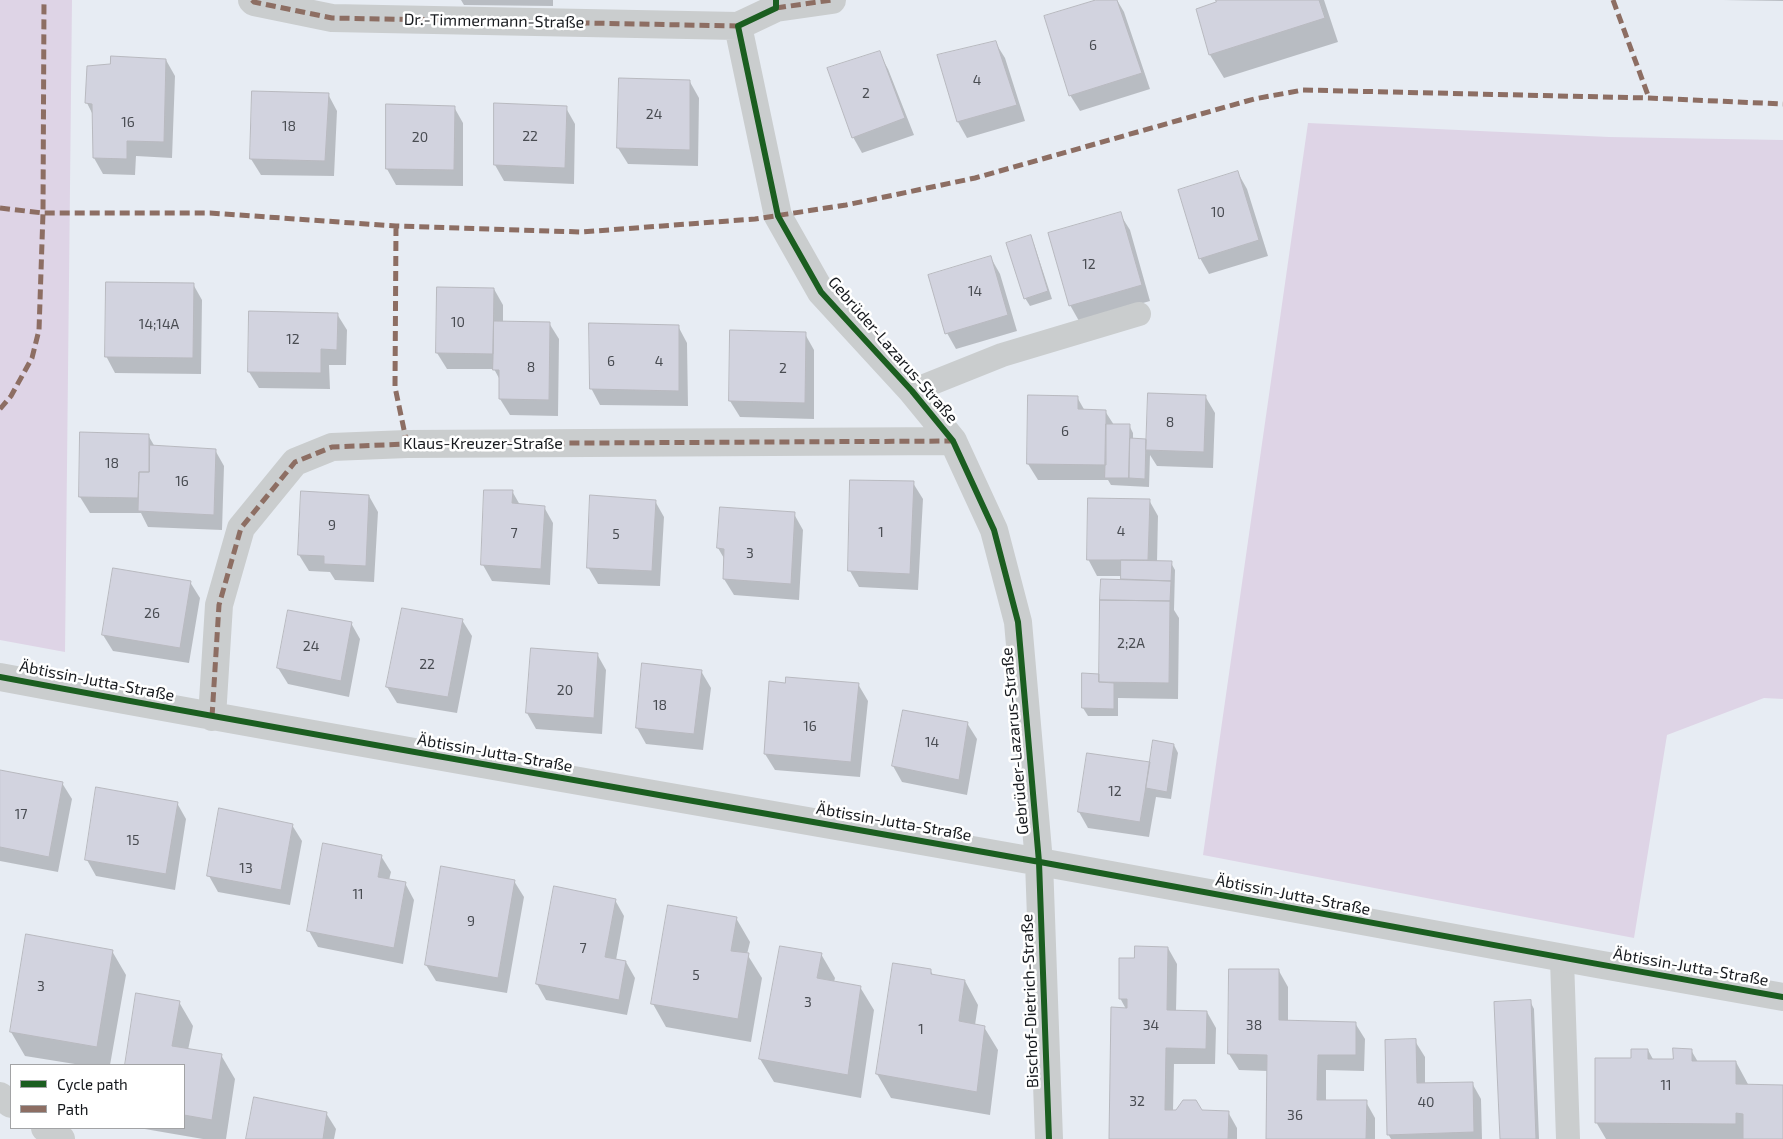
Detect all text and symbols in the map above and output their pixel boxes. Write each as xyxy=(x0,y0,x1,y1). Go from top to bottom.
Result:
street label: Dr.-Timmermann-Straße xyxy=(404,10,584,32)
house number: 6 xyxy=(1089,37,1097,53)
house number: 4 xyxy=(973,72,981,88)
house number: 2 xyxy=(862,85,870,101)
house number: 24 xyxy=(646,106,662,122)
house number: 16 xyxy=(121,114,135,130)
house number: 18 xyxy=(282,118,296,134)
house number: 22 xyxy=(522,128,538,144)
house number: 20 xyxy=(412,129,428,145)
house number: 10 xyxy=(1211,204,1225,220)
house number: 12 xyxy=(1082,256,1096,272)
street label: Gebrüder-Lazarus-Straße xyxy=(824,273,962,427)
house number: 14 xyxy=(968,283,982,299)
house number: 10 xyxy=(451,314,465,330)
house number: 14;14A xyxy=(139,316,179,332)
house number: 12 xyxy=(286,331,300,347)
house number: 6 xyxy=(607,353,615,369)
house number: 4 xyxy=(655,353,663,369)
house number: 8 xyxy=(527,359,535,375)
house number: 2 xyxy=(779,360,787,376)
house number: 8 xyxy=(1166,414,1174,430)
house number: 6 xyxy=(1061,423,1069,439)
street label: Klaus-Kreuzer-Straße xyxy=(403,434,563,454)
house number: 18 xyxy=(105,455,119,471)
house number: 16 xyxy=(175,473,189,489)
house number: 9 xyxy=(328,517,336,533)
house number: 4 xyxy=(1117,523,1125,539)
house number: 1 xyxy=(878,524,884,540)
house number: 7 xyxy=(510,525,518,541)
house number: 5 xyxy=(612,526,620,542)
house number: 3 xyxy=(746,545,754,561)
house number: 26 xyxy=(144,605,160,621)
house number: 2;2A xyxy=(1117,635,1145,651)
house number: 24 xyxy=(303,638,319,654)
street label: Gebrüder-Lazarus-Straße xyxy=(997,646,1033,836)
house number: 22 xyxy=(419,656,435,672)
street label: Äbtissin-Jutta-Straße xyxy=(18,657,176,705)
house number: 20 xyxy=(557,682,573,698)
house number: 18 xyxy=(653,697,667,713)
house number: 16 xyxy=(803,718,817,734)
street label: Äbtissin-Jutta-Straße xyxy=(416,730,574,776)
house number: 14 xyxy=(925,734,939,750)
house number: 12 xyxy=(1108,783,1122,799)
street label: Äbtissin-Jutta-Straße xyxy=(815,799,973,845)
house number: 17 xyxy=(15,806,27,822)
house number: 15 xyxy=(126,832,140,848)
house number: 13 xyxy=(239,860,253,876)
street label: Äbtissin-Jutta-Straße xyxy=(1214,871,1372,919)
house number: 11 xyxy=(352,886,364,902)
house number: 9 xyxy=(467,913,475,929)
street label: Bischof-Dietrich-Straße xyxy=(1017,914,1043,1088)
house number: 7 xyxy=(579,940,587,956)
street label: Äbtissin-Jutta-Straße xyxy=(1612,944,1770,990)
house number: 5 xyxy=(692,967,700,983)
house number: 3 xyxy=(37,978,45,994)
house number: 3 xyxy=(804,994,812,1010)
house number: 34 xyxy=(1143,1017,1159,1033)
house number: 38 xyxy=(1246,1017,1262,1033)
house number: 1 xyxy=(918,1021,924,1037)
legend xyxy=(10,1064,185,1129)
text: Cycle path xyxy=(57,1075,128,1093)
house number: 11 xyxy=(1660,1077,1672,1093)
house number: 32 xyxy=(1129,1093,1145,1109)
house number: 40 xyxy=(1417,1094,1435,1110)
text: Path xyxy=(57,1100,88,1118)
house number: 36 xyxy=(1287,1107,1303,1123)

